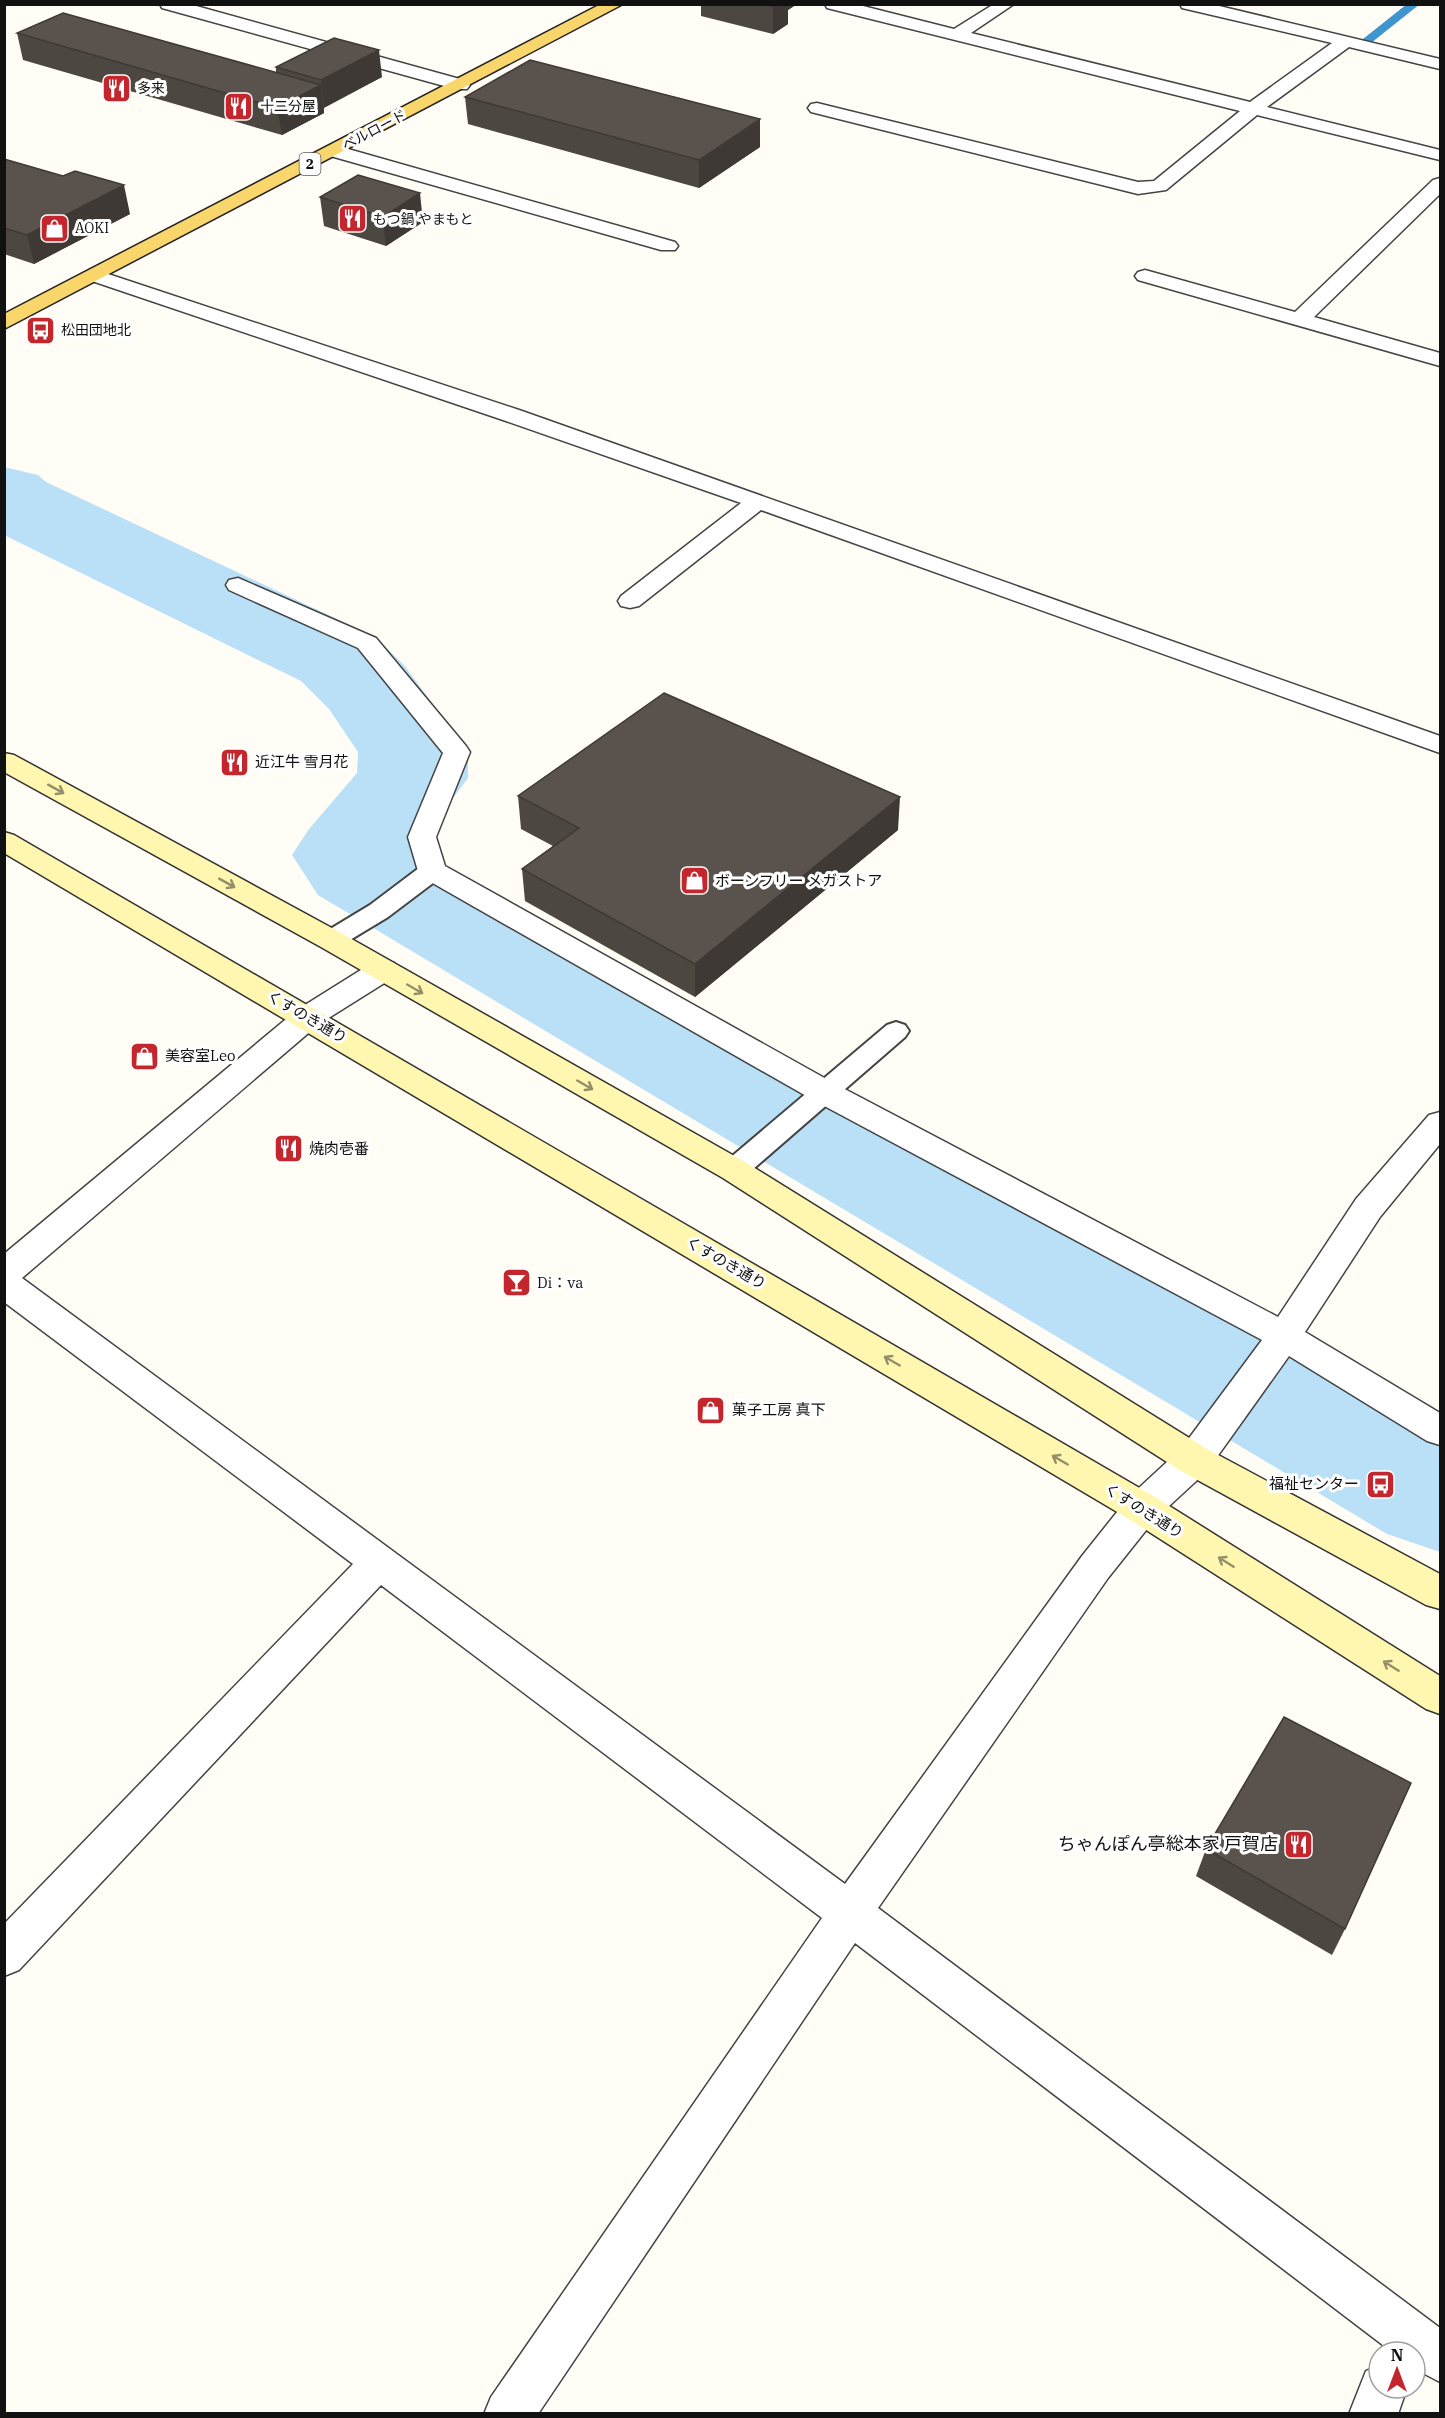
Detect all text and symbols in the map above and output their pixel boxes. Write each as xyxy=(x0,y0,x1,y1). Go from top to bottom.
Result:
restaurant icon: 多来 xyxy=(100,72,132,104)
place label: 多来 xyxy=(137,79,165,97)
restaurant icon: 十二分屋 xyxy=(223,90,255,122)
place label: 十二分屋 xyxy=(260,97,316,115)
street label: ベルロード xyxy=(339,106,409,154)
road number: 2 xyxy=(300,153,320,175)
restaurant icon: もつ鍋 やまもと xyxy=(336,203,368,235)
place label: もつ鍋 やまもと xyxy=(373,210,473,228)
shop icon: AOKI xyxy=(38,212,70,244)
place label: AOKI xyxy=(75,219,109,237)
bus stop icon: 松田団地北 xyxy=(24,314,56,346)
place label: 松田団地北 xyxy=(61,321,131,339)
restaurant icon: 近江牛 雪月花 xyxy=(218,746,250,778)
place label: 近江牛 雪月花 xyxy=(255,752,348,771)
one-way arrow xyxy=(47,783,64,795)
shop icon: ボーンフリー メガストア xyxy=(678,865,710,897)
place label: ボーンフリー メガストア xyxy=(715,871,882,890)
one-way arrow xyxy=(218,877,235,889)
one-way arrow xyxy=(406,983,423,995)
street label: くすのき通り xyxy=(264,986,351,1047)
shop icon: 美容室Leo xyxy=(128,1040,160,1072)
place label: 美容室Leo xyxy=(165,1046,235,1065)
one-way arrow xyxy=(576,1079,593,1091)
restaurant icon: 焼肉壱番 xyxy=(272,1133,304,1165)
place label: 焼肉壱番 xyxy=(309,1139,369,1158)
street label: くすのき通り xyxy=(683,1232,770,1293)
bar icon: Di：va xyxy=(500,1267,532,1299)
place label: Di：va xyxy=(537,1273,583,1292)
one-way arrow xyxy=(884,1355,901,1367)
shop icon: 菓子工房 真下 xyxy=(695,1394,727,1426)
place label: 菓子工房 真下 xyxy=(732,1400,825,1419)
one-way arrow xyxy=(1052,1453,1069,1465)
bus stop icon: 福祉センター xyxy=(1364,1468,1396,1500)
place label: 福祉センター xyxy=(1269,1474,1359,1493)
street label: くすのき通り xyxy=(1101,1479,1187,1542)
one-way arrow xyxy=(1218,1555,1235,1567)
one-way arrow xyxy=(1383,1660,1400,1672)
restaurant icon: ちゃんぽん亭総本家 戸賀店 xyxy=(1283,1828,1315,1860)
place label: ちゃんぽん亭総本家 戸賀店 xyxy=(1058,1832,1278,1855)
north arrow xyxy=(1367,2340,1427,2400)
text: N xyxy=(1391,2345,1403,2365)

